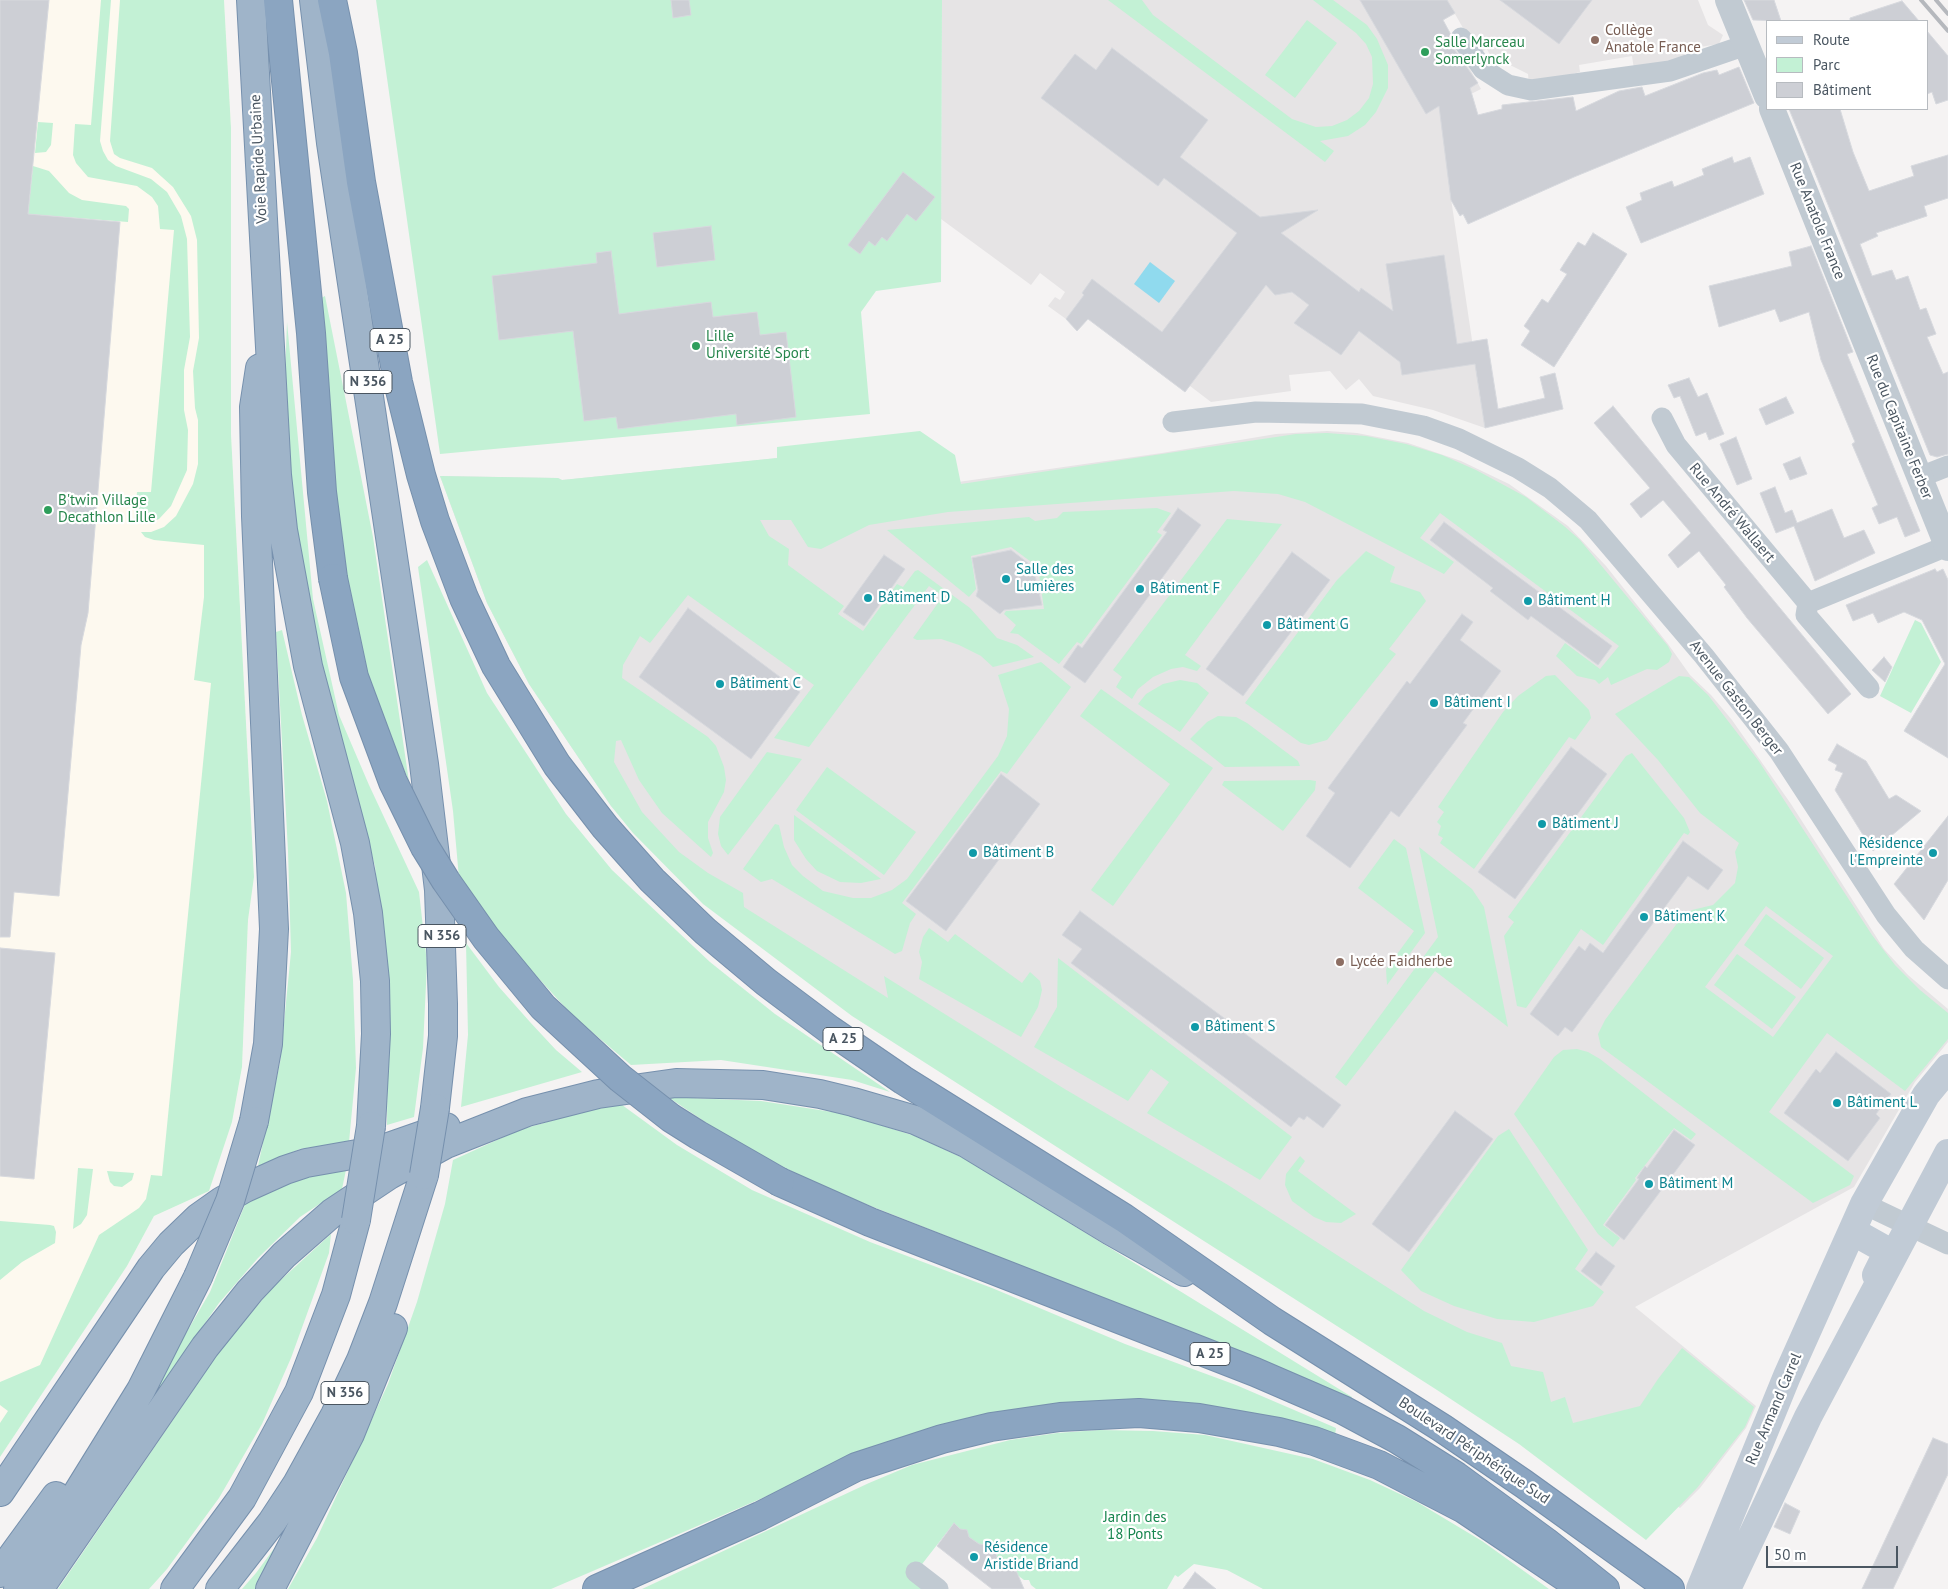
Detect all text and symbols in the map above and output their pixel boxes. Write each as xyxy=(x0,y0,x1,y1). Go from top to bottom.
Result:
legend xyxy=(1766,20,1928,110)
place label: Collège Anatole France xyxy=(1605,22,1701,57)
text: Route xyxy=(1813,30,1850,49)
place label: Salle Marceau Somerlynck xyxy=(1435,34,1525,69)
marker: Collège Anatole France xyxy=(1589,34,1601,46)
marker: Salle Marceau Somerlynck xyxy=(1419,46,1431,58)
text: Parc xyxy=(1813,55,1840,74)
text: Bâtiment xyxy=(1813,80,1871,99)
street label: Voie Rapide Urbaine xyxy=(247,94,271,224)
street label: Rue Anatole France xyxy=(1785,160,1849,282)
road number: A 25 xyxy=(370,328,410,352)
place label: Lille Université Sport xyxy=(706,328,809,363)
marker: Lille Université Sport xyxy=(690,340,702,352)
street label: Rue du Capitaine Ferber xyxy=(1862,352,1936,502)
road number: N 356 xyxy=(344,371,392,394)
street label: Rue André Wallaert xyxy=(1685,460,1779,566)
place label: B'twin Village Decathlon Lille xyxy=(58,492,156,527)
marker: B'twin Village Decathlon Lille xyxy=(42,504,54,516)
place label: Salle des Lumières xyxy=(1016,561,1074,596)
marker: Salle des Lumières xyxy=(1000,573,1012,585)
place label: Bâtiment F xyxy=(1150,580,1220,598)
marker: Bâtiment F xyxy=(1134,583,1146,595)
place label: Bâtiment D xyxy=(878,589,950,607)
marker: Bâtiment D xyxy=(862,592,874,604)
place label: Bâtiment H xyxy=(1538,592,1610,610)
marker: Bâtiment H xyxy=(1522,595,1534,607)
place label: Bâtiment G xyxy=(1277,616,1349,634)
marker: Bâtiment G xyxy=(1261,619,1273,631)
street label: Avenue Gaston Berger xyxy=(1685,637,1787,759)
place label: Bâtiment C xyxy=(730,675,801,693)
marker: Bâtiment C xyxy=(714,678,726,690)
place label: Bâtiment I xyxy=(1444,694,1511,712)
marker: Bâtiment I xyxy=(1428,697,1440,709)
place label: Bâtiment J xyxy=(1552,815,1619,833)
marker: Bâtiment J xyxy=(1536,818,1548,830)
place label: Résidence l'Empreinte xyxy=(1850,835,1923,870)
place label: Bâtiment B xyxy=(983,844,1054,862)
marker: Bâtiment B xyxy=(967,847,979,859)
marker: Résidence l'Empreinte xyxy=(1927,847,1939,859)
place label: Bâtiment K xyxy=(1654,908,1726,926)
marker: Bâtiment K xyxy=(1638,911,1650,923)
road number: N 356 xyxy=(418,924,466,948)
place label: Lycée Faidherbe xyxy=(1350,953,1453,971)
marker: Lycée Faidherbe xyxy=(1334,956,1346,968)
place label: Bâtiment S xyxy=(1205,1018,1275,1036)
marker: Bâtiment S xyxy=(1189,1021,1201,1033)
road number: A 25 xyxy=(823,1028,863,1050)
place label: Bâtiment L xyxy=(1847,1094,1917,1112)
marker: Bâtiment L xyxy=(1831,1097,1843,1109)
place label: Bâtiment M xyxy=(1659,1175,1733,1193)
marker: Bâtiment M xyxy=(1643,1178,1655,1190)
road number: A 25 xyxy=(1190,1342,1230,1366)
street label: Rue Armand Carrel xyxy=(1742,1350,1806,1468)
road number: N 356 xyxy=(321,1382,369,1405)
street label: Boulevard Périphérique Sud xyxy=(1395,1394,1553,1508)
park label: Jardin des 18 Ponts xyxy=(1103,1509,1167,1544)
scale bar xyxy=(1768,1536,1900,1568)
place label: Résidence Aristide Briand xyxy=(984,1539,1079,1574)
text: 50 m xyxy=(1774,1545,1807,1564)
marker: Résidence Aristide Briand xyxy=(968,1551,980,1563)

